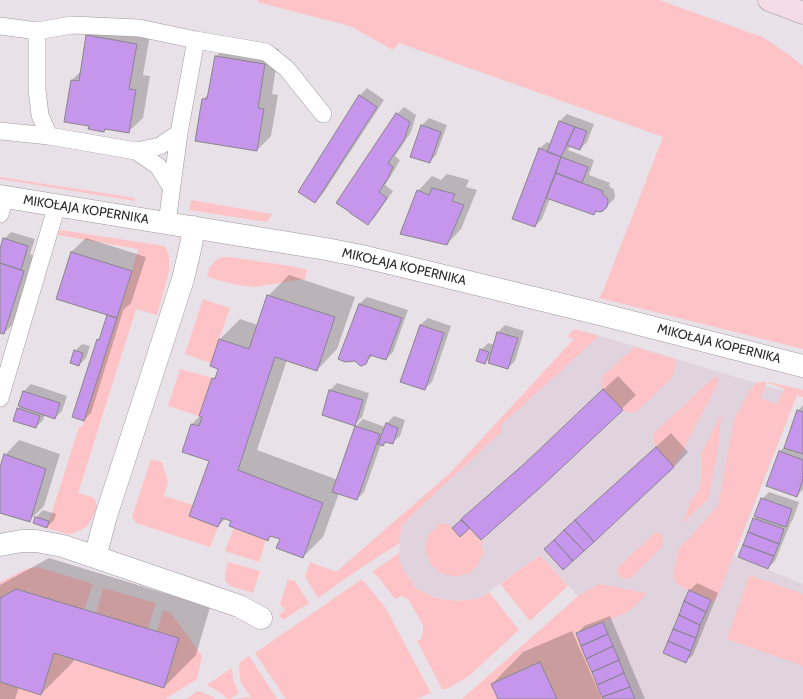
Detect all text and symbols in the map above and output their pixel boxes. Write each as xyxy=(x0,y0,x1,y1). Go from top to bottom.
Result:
street label: MIKOŁAJA KOPERNIKA xyxy=(22,192,150,228)
street label: MIKOŁAJA KOPERNIKA xyxy=(340,245,468,289)
street label: MIKOŁAJA KOPERNIKA xyxy=(656,321,782,367)

